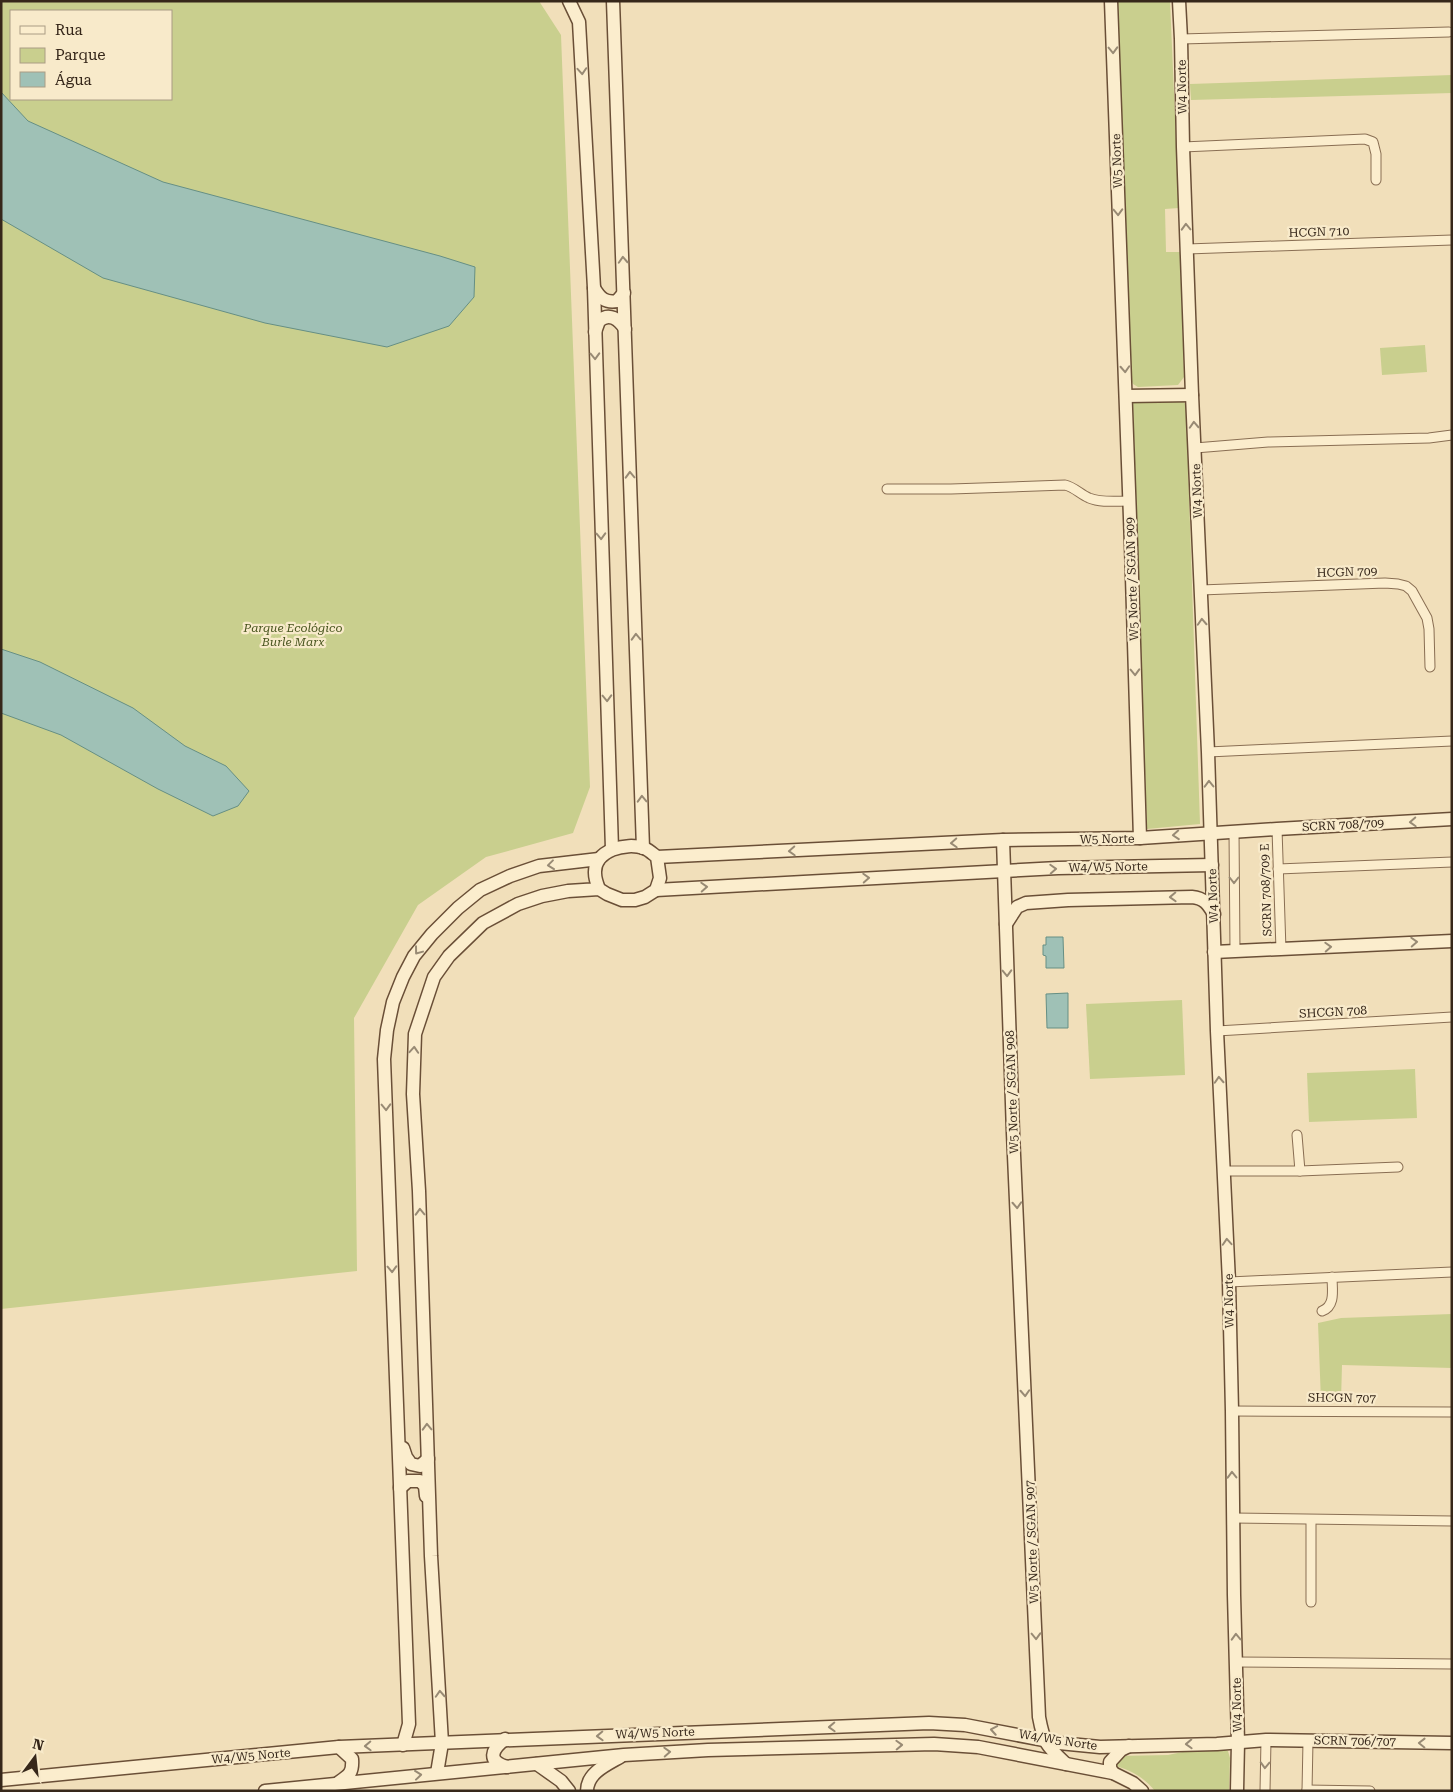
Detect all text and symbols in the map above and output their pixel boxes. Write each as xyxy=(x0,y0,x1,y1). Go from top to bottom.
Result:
legend xyxy=(10,10,172,100)
text: Rua xyxy=(55,21,83,39)
text: Parque xyxy=(55,46,106,64)
one-way arrow xyxy=(1107,46,1118,54)
street label: W4 Norte xyxy=(1175,59,1189,115)
one-way arrow xyxy=(577,67,588,75)
text: Água xyxy=(55,71,92,89)
street label: W5 Norte xyxy=(1109,133,1125,189)
one-way arrow xyxy=(1113,209,1124,217)
one-way arrow xyxy=(1181,223,1191,231)
street label: HCGN 710 xyxy=(1288,224,1350,240)
one-way arrow xyxy=(617,255,628,263)
one-way arrow xyxy=(590,352,601,360)
one-way arrow xyxy=(1119,366,1130,374)
one-way arrow xyxy=(1188,420,1199,428)
street label: W4 Norte xyxy=(1189,463,1205,519)
one-way arrow xyxy=(625,470,635,478)
street label: W5 Norte / SGAN 909 xyxy=(1123,517,1141,641)
one-way arrow xyxy=(596,532,607,540)
street label: HCGN 709 xyxy=(1316,564,1378,580)
one-way arrow xyxy=(1197,618,1208,626)
park label: Parque Ecológico Burle Marx xyxy=(243,621,342,649)
one-way arrow xyxy=(630,633,641,641)
one-way arrow xyxy=(1130,668,1141,676)
one-way arrow xyxy=(602,694,613,702)
one-way arrow xyxy=(1204,780,1214,788)
one-way arrow xyxy=(636,795,647,803)
street label: SCRN 708/709 xyxy=(1302,816,1385,834)
one-way arrow xyxy=(1408,816,1416,827)
one-way arrow xyxy=(1171,830,1179,841)
street label: W5 Norte xyxy=(1079,832,1135,846)
one-way arrow xyxy=(950,837,958,848)
street label: SCRN 708/709 E xyxy=(1257,843,1275,937)
one-way arrow xyxy=(788,845,796,856)
one-way arrow xyxy=(546,859,554,870)
street label: W4/W5 Norte xyxy=(1068,859,1148,875)
one-way arrow xyxy=(1049,863,1057,874)
street label: W4 Norte xyxy=(1205,868,1221,924)
one-way arrow xyxy=(863,873,871,884)
one-way arrow xyxy=(1229,876,1239,884)
one-way arrow xyxy=(700,882,708,893)
one-way arrow xyxy=(1169,892,1177,902)
one-way arrow xyxy=(1410,937,1418,948)
one-way arrow xyxy=(1324,942,1332,953)
one-way arrow xyxy=(415,945,423,954)
one-way arrow xyxy=(1002,969,1013,977)
street label: SHCGN 708 xyxy=(1299,1003,1368,1021)
street label: W5 Norte / SGAN 908 xyxy=(1003,1030,1021,1154)
one-way arrow xyxy=(408,1046,419,1054)
one-way arrow xyxy=(1214,1076,1225,1084)
one-way arrow xyxy=(381,1103,391,1111)
one-way arrow xyxy=(1011,1201,1022,1209)
one-way arrow xyxy=(414,1208,425,1216)
one-way arrow xyxy=(1222,1238,1233,1246)
one-way arrow xyxy=(387,1266,397,1273)
street label: W4 Norte xyxy=(1222,1273,1236,1329)
one-way arrow xyxy=(1020,1389,1031,1397)
street label: SHCGN 707 xyxy=(1308,1390,1376,1406)
one-way arrow xyxy=(422,1423,432,1430)
one-way arrow xyxy=(1227,1470,1237,1478)
street label: W5 Norte / SGAN 907 xyxy=(1023,1480,1041,1604)
one-way arrow xyxy=(1030,1632,1041,1640)
one-way arrow xyxy=(1230,1633,1241,1641)
street label: W4 Norte xyxy=(1230,1677,1244,1733)
one-way arrow xyxy=(434,1690,445,1698)
one-way arrow xyxy=(828,1721,836,1732)
street label: W4/W5 Norte xyxy=(615,1725,695,1741)
one-way arrow xyxy=(990,1726,998,1736)
street label: W4/W5 Norte xyxy=(1018,1727,1099,1753)
one-way arrow xyxy=(596,1730,604,1741)
north arrow xyxy=(10,1732,60,1782)
street label: SCRN 706/707 xyxy=(1314,1733,1397,1749)
text: N xyxy=(31,1735,46,1754)
one-way arrow xyxy=(1417,1737,1425,1748)
one-way arrow xyxy=(895,1739,903,1750)
one-way arrow xyxy=(1185,1739,1193,1750)
one-way arrow xyxy=(363,1741,371,1752)
street label: W4/W5 Norte xyxy=(211,1746,292,1766)
one-way arrow xyxy=(663,1747,671,1758)
one-way arrow xyxy=(1260,1762,1271,1770)
one-way arrow xyxy=(414,1770,422,1781)

